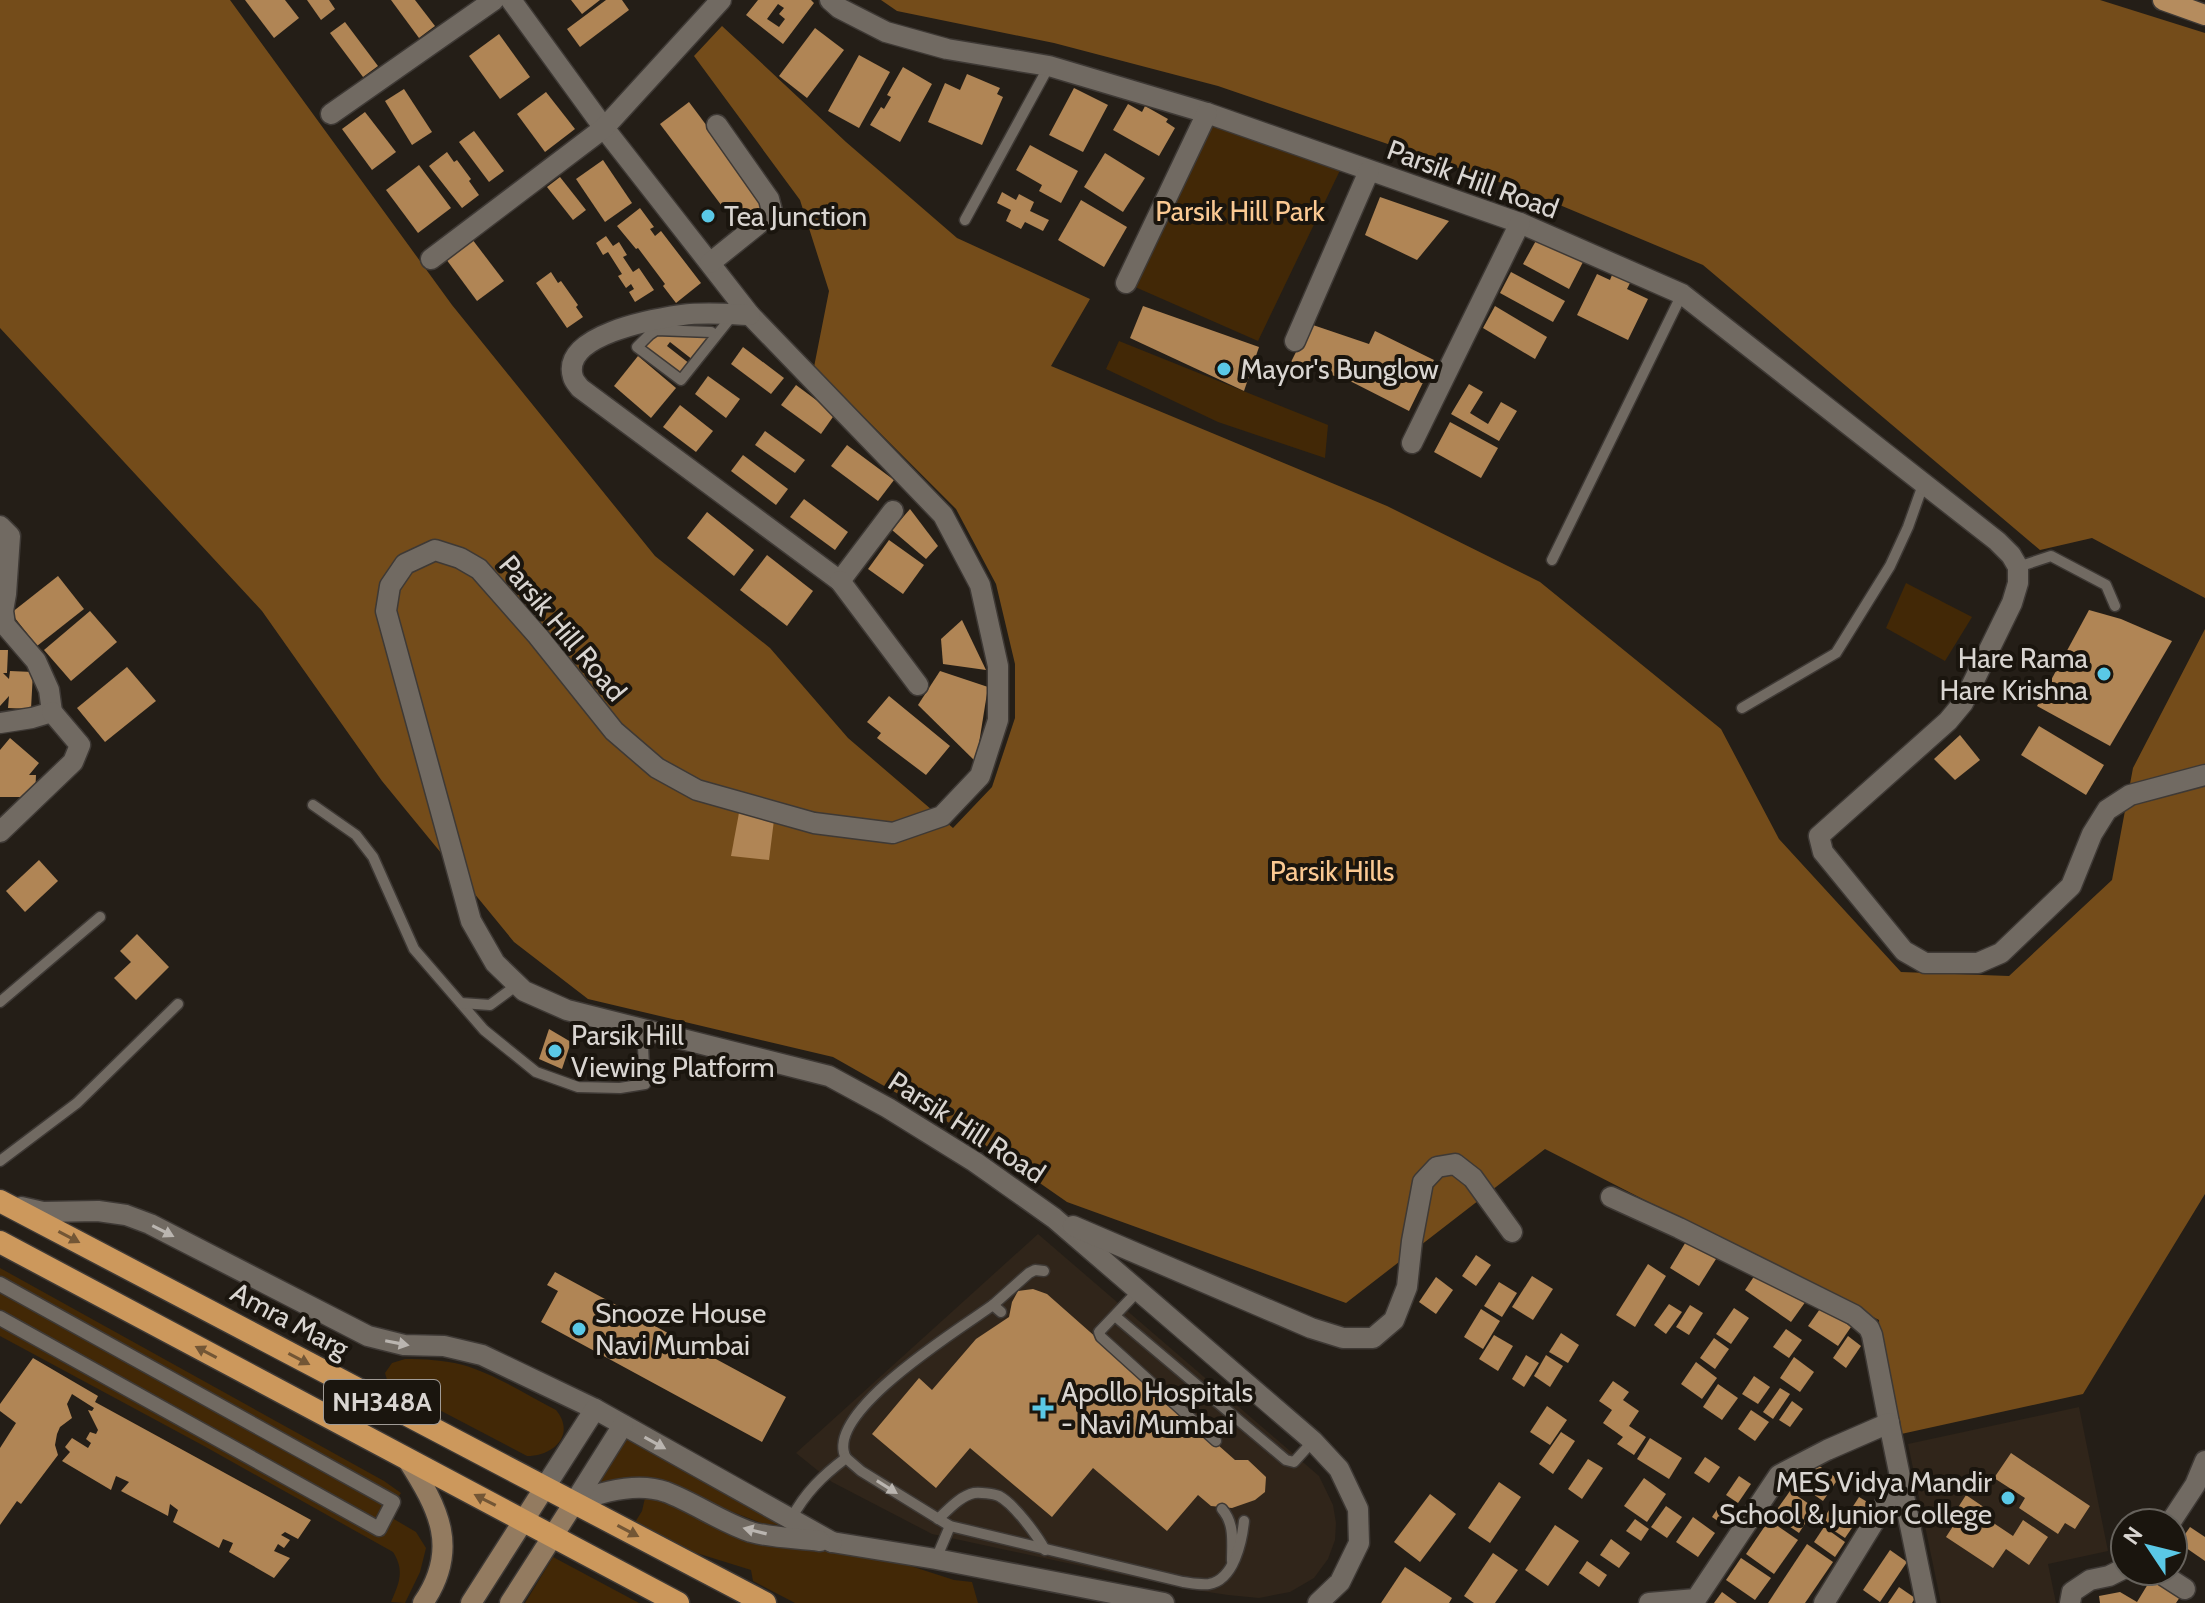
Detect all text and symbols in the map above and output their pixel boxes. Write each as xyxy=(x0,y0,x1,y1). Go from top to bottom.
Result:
street label: Parsik Hill Road xyxy=(1383,132,1563,226)
park label: Parsik Hill Park xyxy=(1155,194,1325,228)
place label: Tea Junction xyxy=(724,199,867,233)
marker: Tea Junction xyxy=(699,207,717,225)
place label: Mayor's Bunglow xyxy=(1240,352,1439,386)
marker: Mayor's Bunglow xyxy=(1215,360,1233,378)
street label: Parsik Hill Road xyxy=(492,548,634,708)
place label: Hare Rama Hare Krishna xyxy=(1939,641,2089,707)
marker: Hare Rama Hare Krishna xyxy=(2095,665,2113,683)
park label: Parsik Hills xyxy=(1270,854,1394,888)
place label: Parsik Hill Viewing Platform xyxy=(571,1018,775,1084)
marker: Parsik Hill Viewing Platform xyxy=(546,1042,564,1060)
street label: Parsik Hill Road xyxy=(882,1064,1052,1190)
one-way arrow xyxy=(151,1224,174,1238)
one-way arrow xyxy=(58,1230,80,1244)
street label: Amra Marg xyxy=(225,1275,356,1366)
place label: Snooze House Navi Mumbai xyxy=(595,1296,766,1362)
marker: Snooze House Navi Mumbai xyxy=(570,1320,588,1338)
one-way arrow xyxy=(384,1337,409,1349)
one-way arrow xyxy=(195,1346,217,1360)
one-way arrow xyxy=(288,1351,310,1365)
place label: Apollo Hospitals - Navi Mumbai xyxy=(1061,1375,1253,1441)
road number: NH348A xyxy=(324,1380,440,1424)
marker: Apollo Hospitals - Navi Mumbai xyxy=(1032,1397,1054,1419)
one-way arrow xyxy=(644,1436,666,1450)
place label: MES Vidya Mandir School & Junior College xyxy=(1719,1465,1992,1531)
one-way arrow xyxy=(876,1480,897,1495)
marker: MES Vidya Mandir School & Junior College xyxy=(1999,1489,2017,1507)
one-way arrow xyxy=(474,1493,497,1506)
north arrow xyxy=(2109,1507,2189,1587)
text: N xyxy=(2118,1522,2149,1550)
one-way arrow xyxy=(742,1524,767,1537)
one-way arrow xyxy=(617,1525,640,1538)

